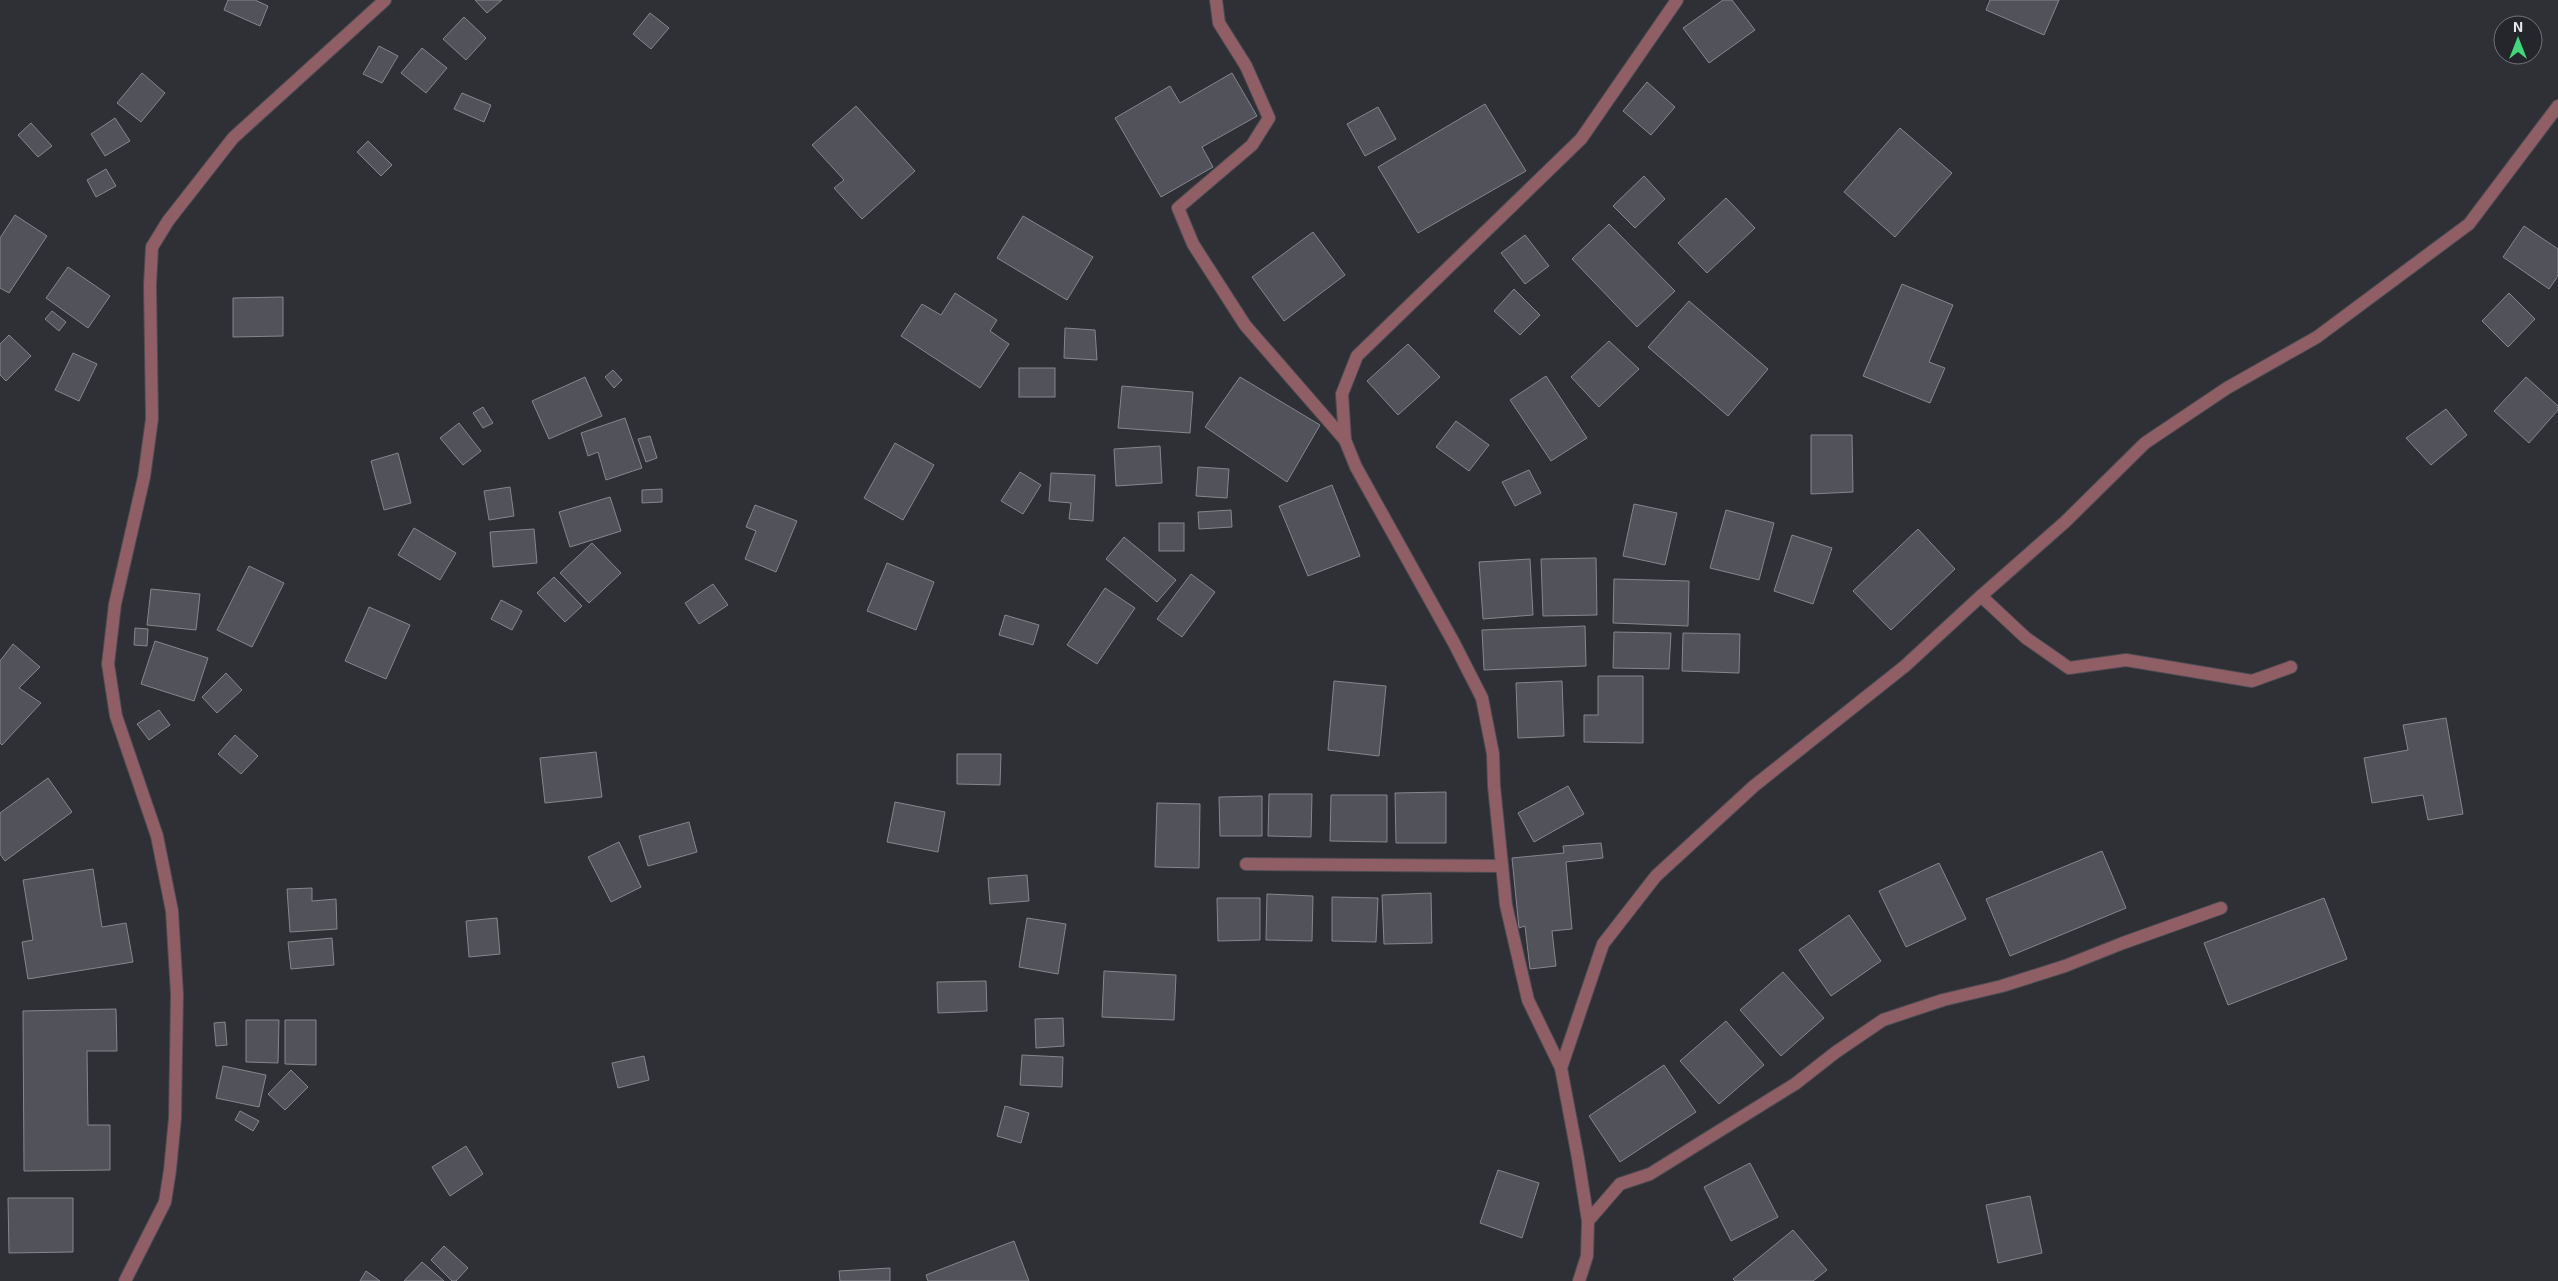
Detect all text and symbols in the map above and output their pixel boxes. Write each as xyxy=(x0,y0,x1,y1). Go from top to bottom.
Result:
north arrow xyxy=(2493,15,2543,65)
text: N xyxy=(2513,18,2523,35)

